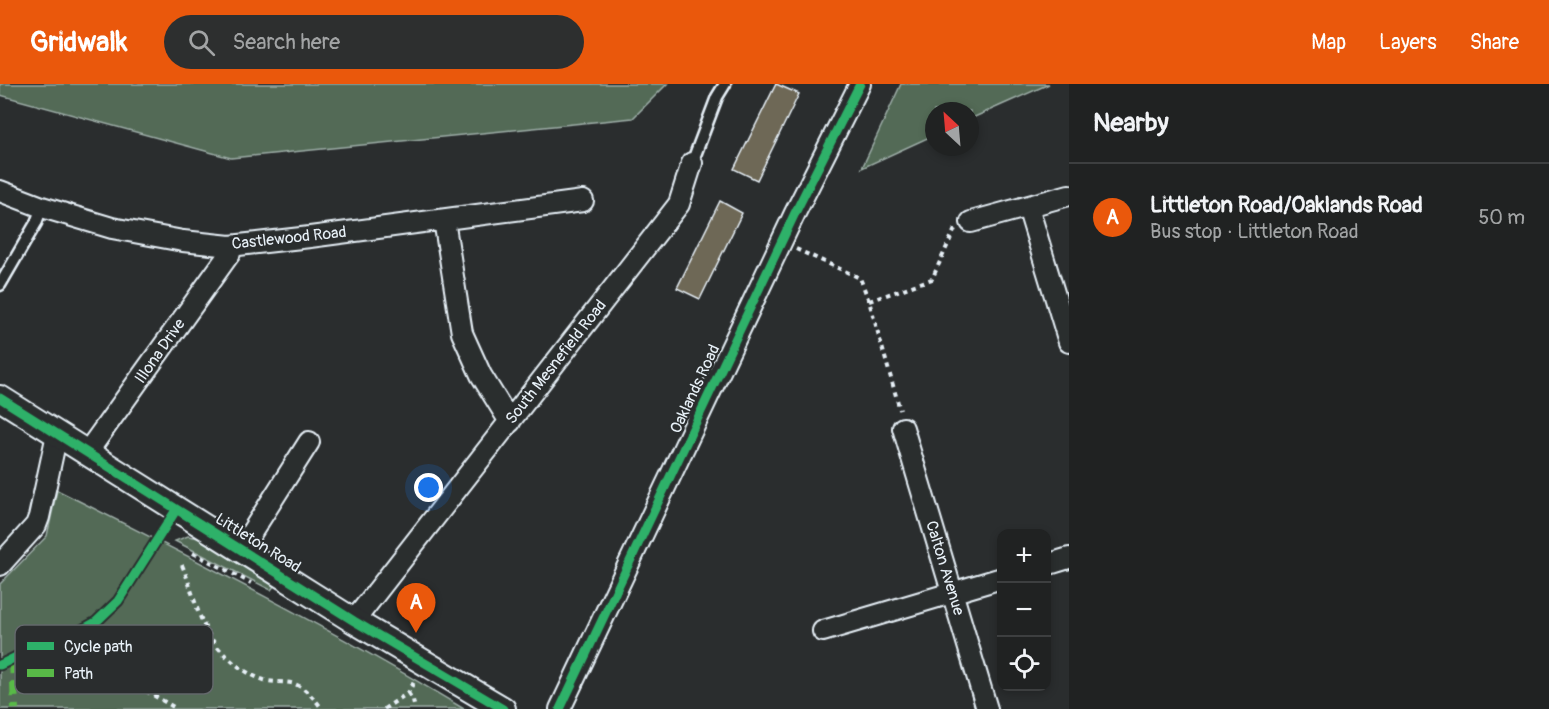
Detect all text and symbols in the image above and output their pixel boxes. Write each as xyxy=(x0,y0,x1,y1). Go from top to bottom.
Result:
search box xyxy=(164,15,584,69)
text: Gridwalk xyxy=(30,25,128,60)
icon: search xyxy=(185,26,218,59)
text: Search here xyxy=(233,28,340,56)
text: Map xyxy=(1311,29,1346,56)
text: Layers xyxy=(1379,29,1437,56)
text: Share xyxy=(1470,29,1519,56)
north arrow xyxy=(925,102,979,156)
text: Nearby xyxy=(1093,107,1169,139)
text: Littleton Road/Oaklands Road xyxy=(1150,191,1423,219)
text: A xyxy=(1106,205,1119,230)
text: 50 m xyxy=(1478,205,1525,230)
text: Bus stop · Littleton Road xyxy=(1150,219,1358,244)
street label: Castlewood Road xyxy=(231,222,347,254)
street label: South Mesnefield Road xyxy=(501,296,611,428)
street label: Illona Drive xyxy=(130,315,190,387)
street label: Oaklands Road xyxy=(666,341,724,437)
your location xyxy=(414,473,443,502)
street label: Littleton Road xyxy=(212,509,304,577)
street label: Calton Avenue xyxy=(921,518,969,618)
map controls xyxy=(997,529,1051,691)
button: + xyxy=(997,529,1051,583)
button: − xyxy=(997,583,1051,637)
pin: A xyxy=(396,584,436,633)
legend xyxy=(15,625,213,694)
text: Cycle path xyxy=(64,637,132,657)
button: locate xyxy=(997,637,1051,691)
text: Path xyxy=(64,664,93,684)

